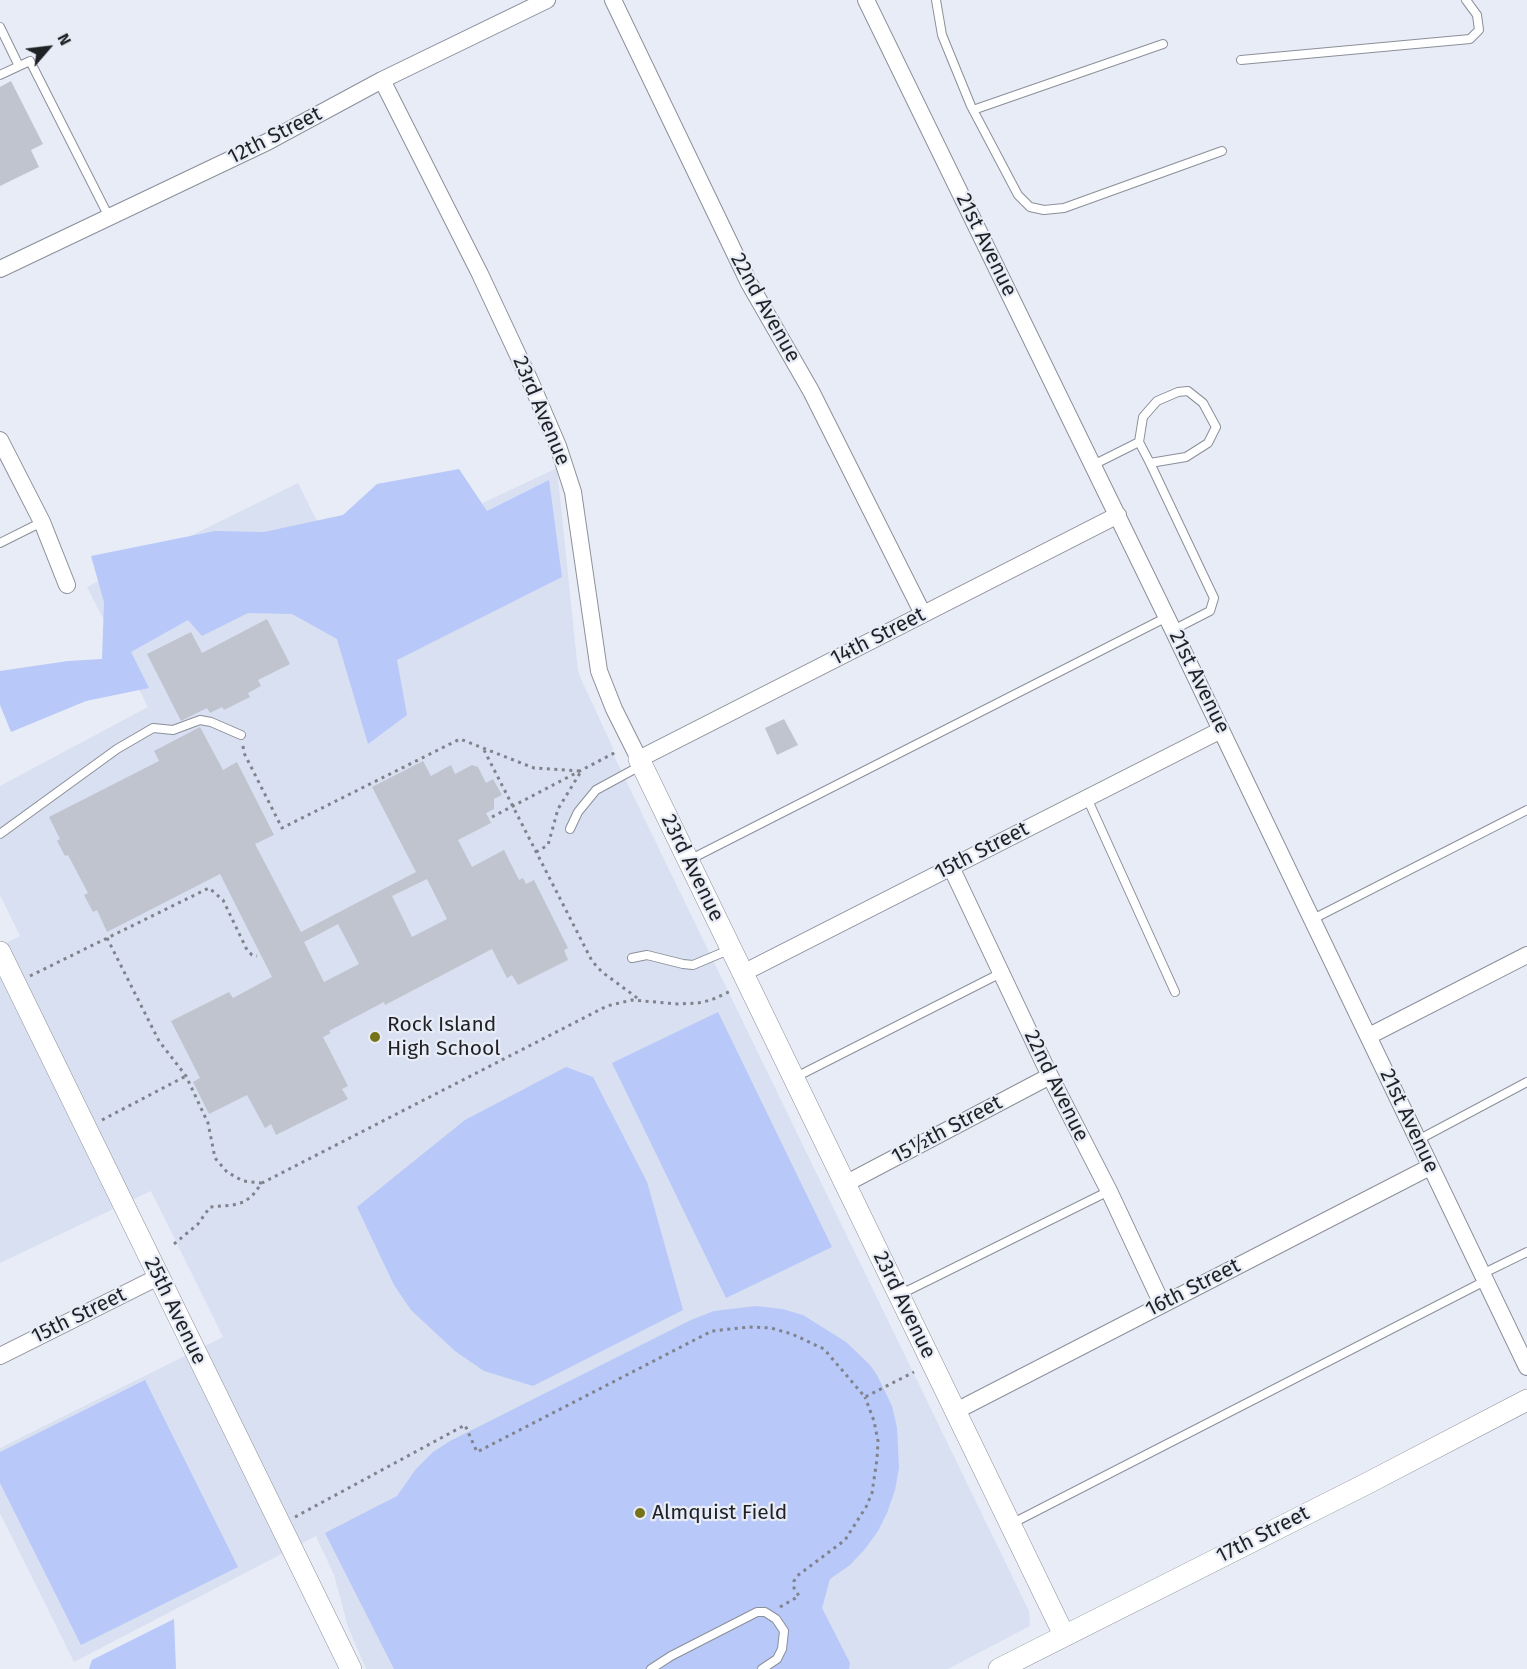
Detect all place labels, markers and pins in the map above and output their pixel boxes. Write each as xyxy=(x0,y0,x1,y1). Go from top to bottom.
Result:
place label: Rock Island High School xyxy=(387,1012,500,1062)
marker: Rock Island High School xyxy=(368,1030,382,1044)
place label: Almquist Field xyxy=(652,1500,787,1526)
marker: Almquist Field xyxy=(633,1506,647,1520)

